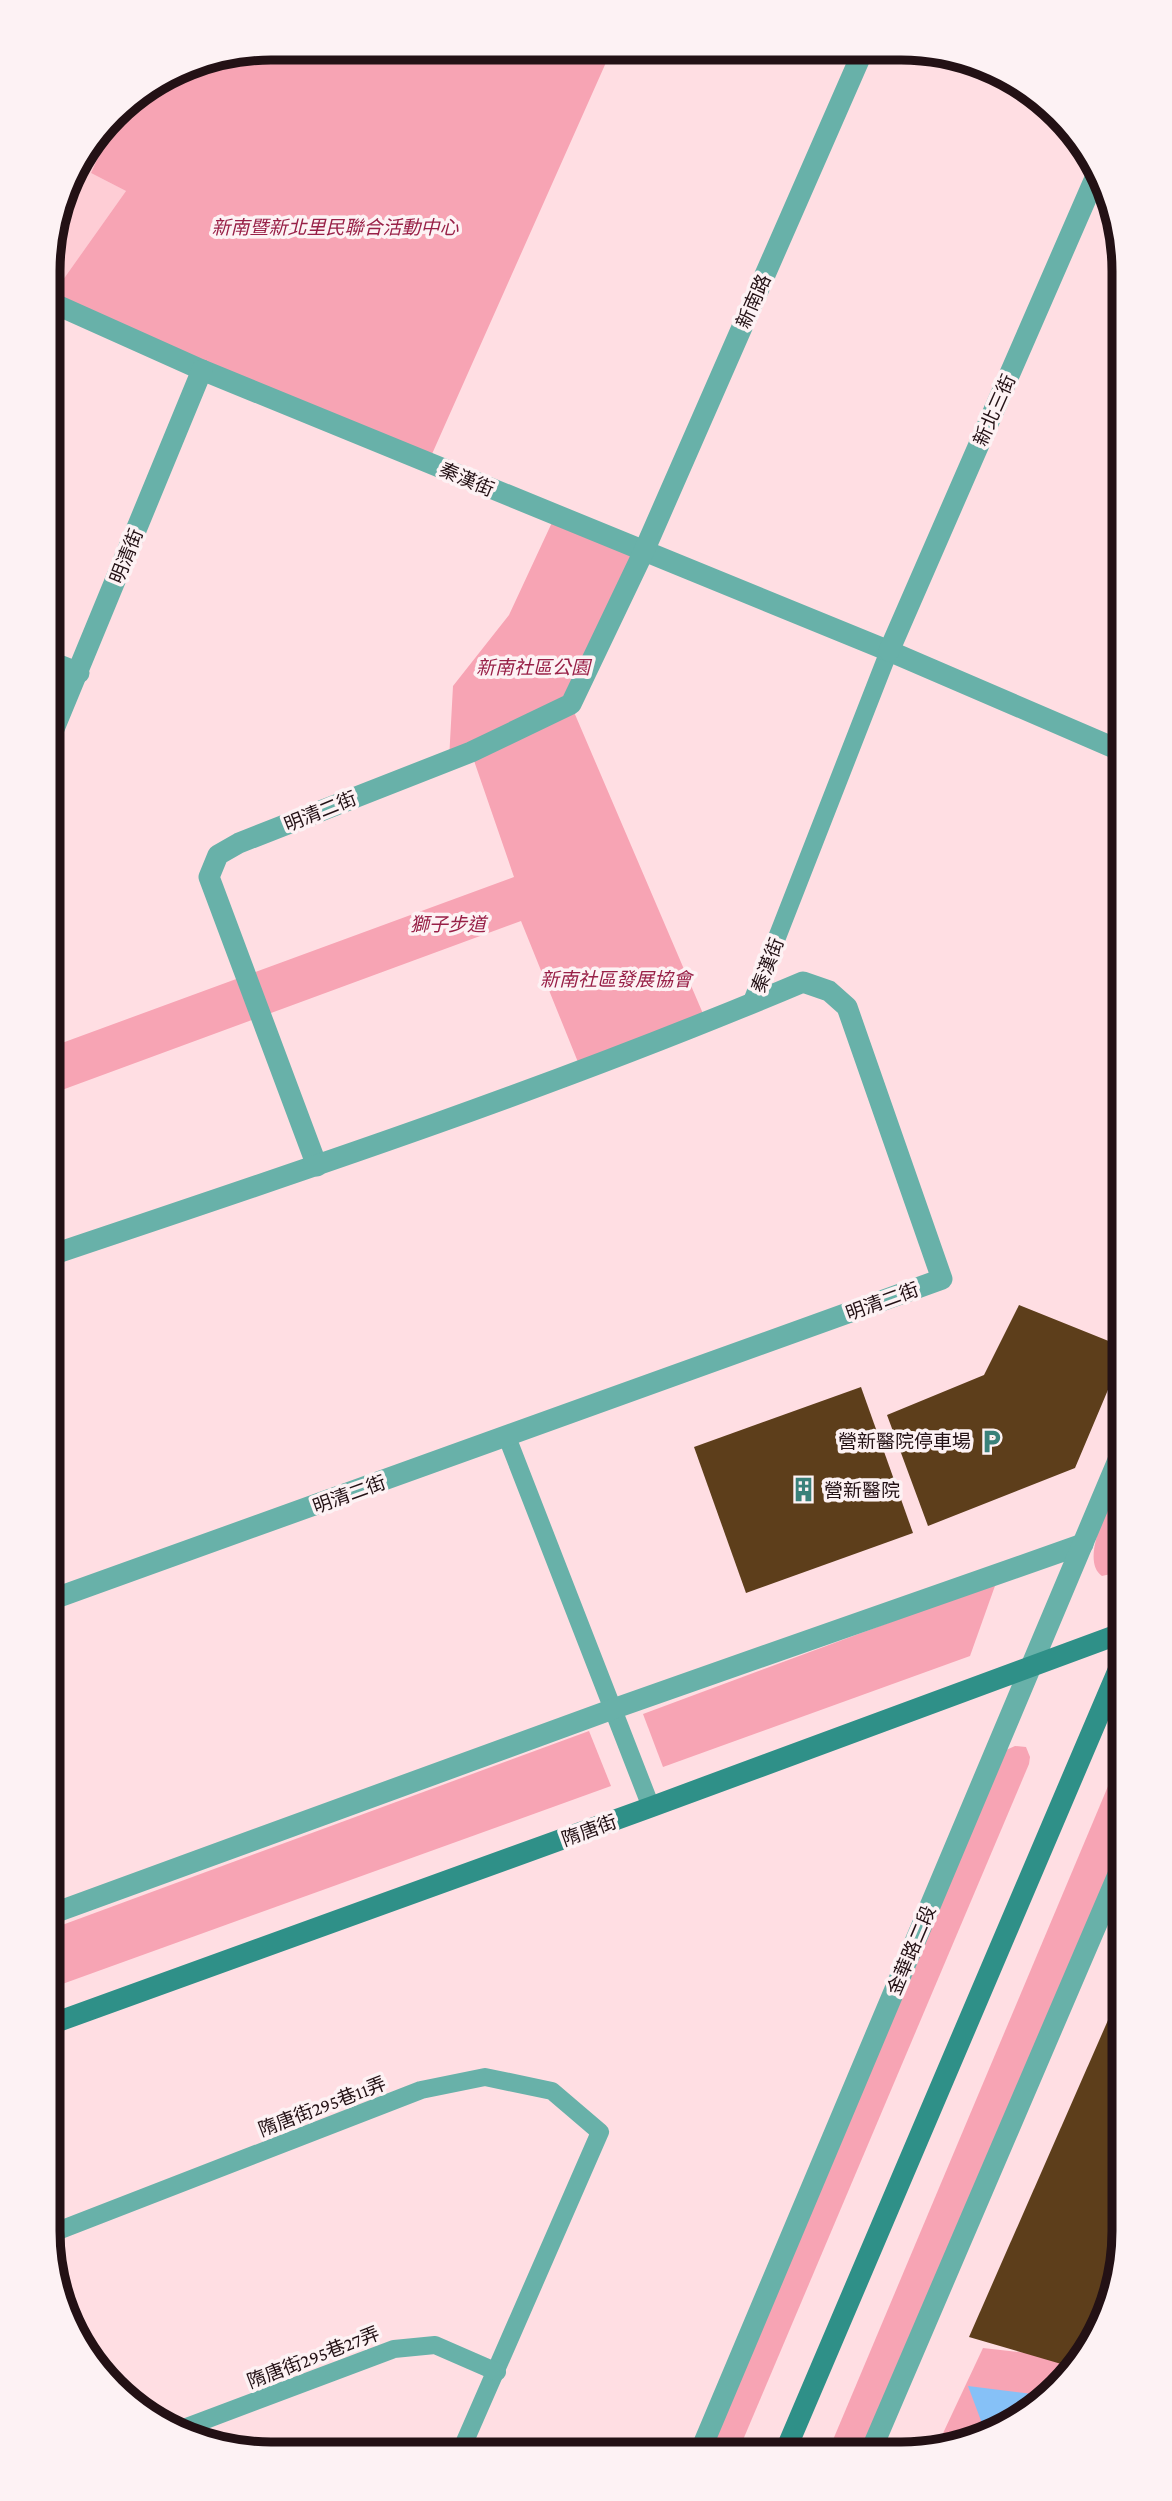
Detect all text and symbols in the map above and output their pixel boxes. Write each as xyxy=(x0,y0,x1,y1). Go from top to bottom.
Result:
park label: 新南暨新北里民聯合活動中心 xyxy=(211,217,459,238)
street label: 新南路 xyxy=(732,271,775,332)
street label: 新北三街 xyxy=(969,371,1020,449)
street label: 秦漢街 xyxy=(436,459,497,500)
street label: 明清街 xyxy=(106,526,147,587)
park label: 新南社區公園 xyxy=(476,657,593,678)
street label: 明清二街 xyxy=(281,787,359,835)
park label: 獅子步道 xyxy=(410,914,489,935)
street label: 秦漢街 xyxy=(747,935,787,996)
park label: 新南社區發展協會 xyxy=(540,969,695,990)
street label: 明清二街 xyxy=(843,1279,921,1324)
parking icon: 營新醫院停車場 xyxy=(977,1427,1005,1455)
place label: 營新醫院停車場 xyxy=(838,1431,971,1452)
street label: 明清二街 xyxy=(310,1472,388,1517)
building icon: 營新醫院 xyxy=(790,1476,818,1504)
place label: 營新醫院 xyxy=(824,1480,900,1501)
street label: 隋唐街 xyxy=(559,1811,620,1850)
street label: 金華路二段 xyxy=(883,1902,940,1998)
street label: 隋唐街295巷11弄 xyxy=(255,2072,389,2140)
street label: 隋唐街295巷27弄 xyxy=(244,2323,382,2392)

